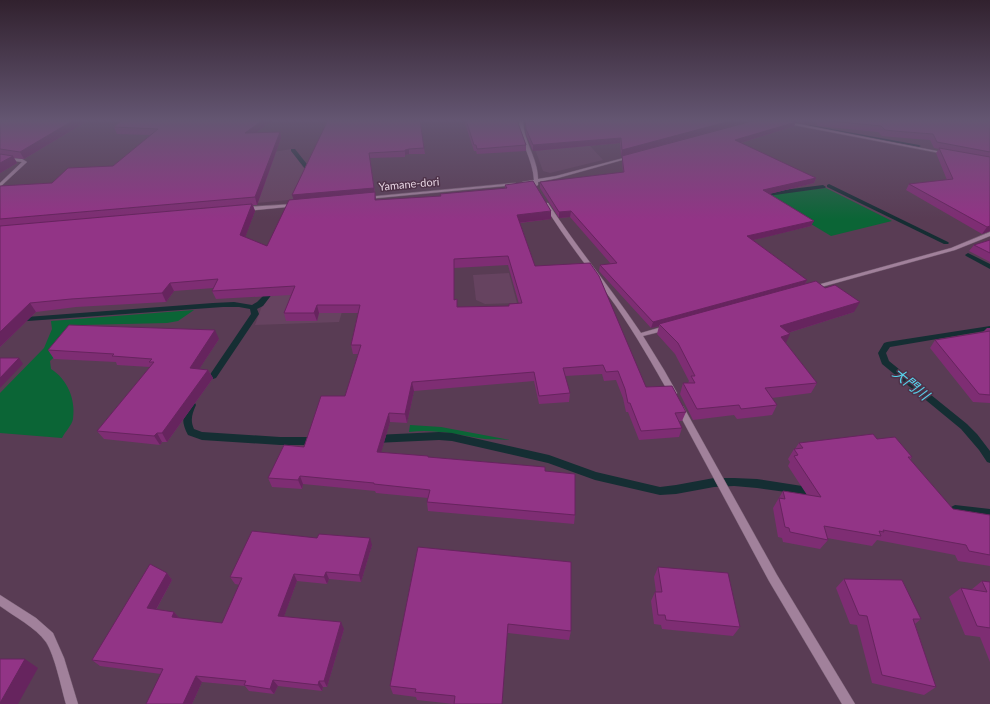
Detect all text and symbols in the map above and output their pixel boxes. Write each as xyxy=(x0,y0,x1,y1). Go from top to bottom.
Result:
street label: Yamane-dori xyxy=(378,174,440,193)
water label: 大門川 xyxy=(890,364,935,405)

